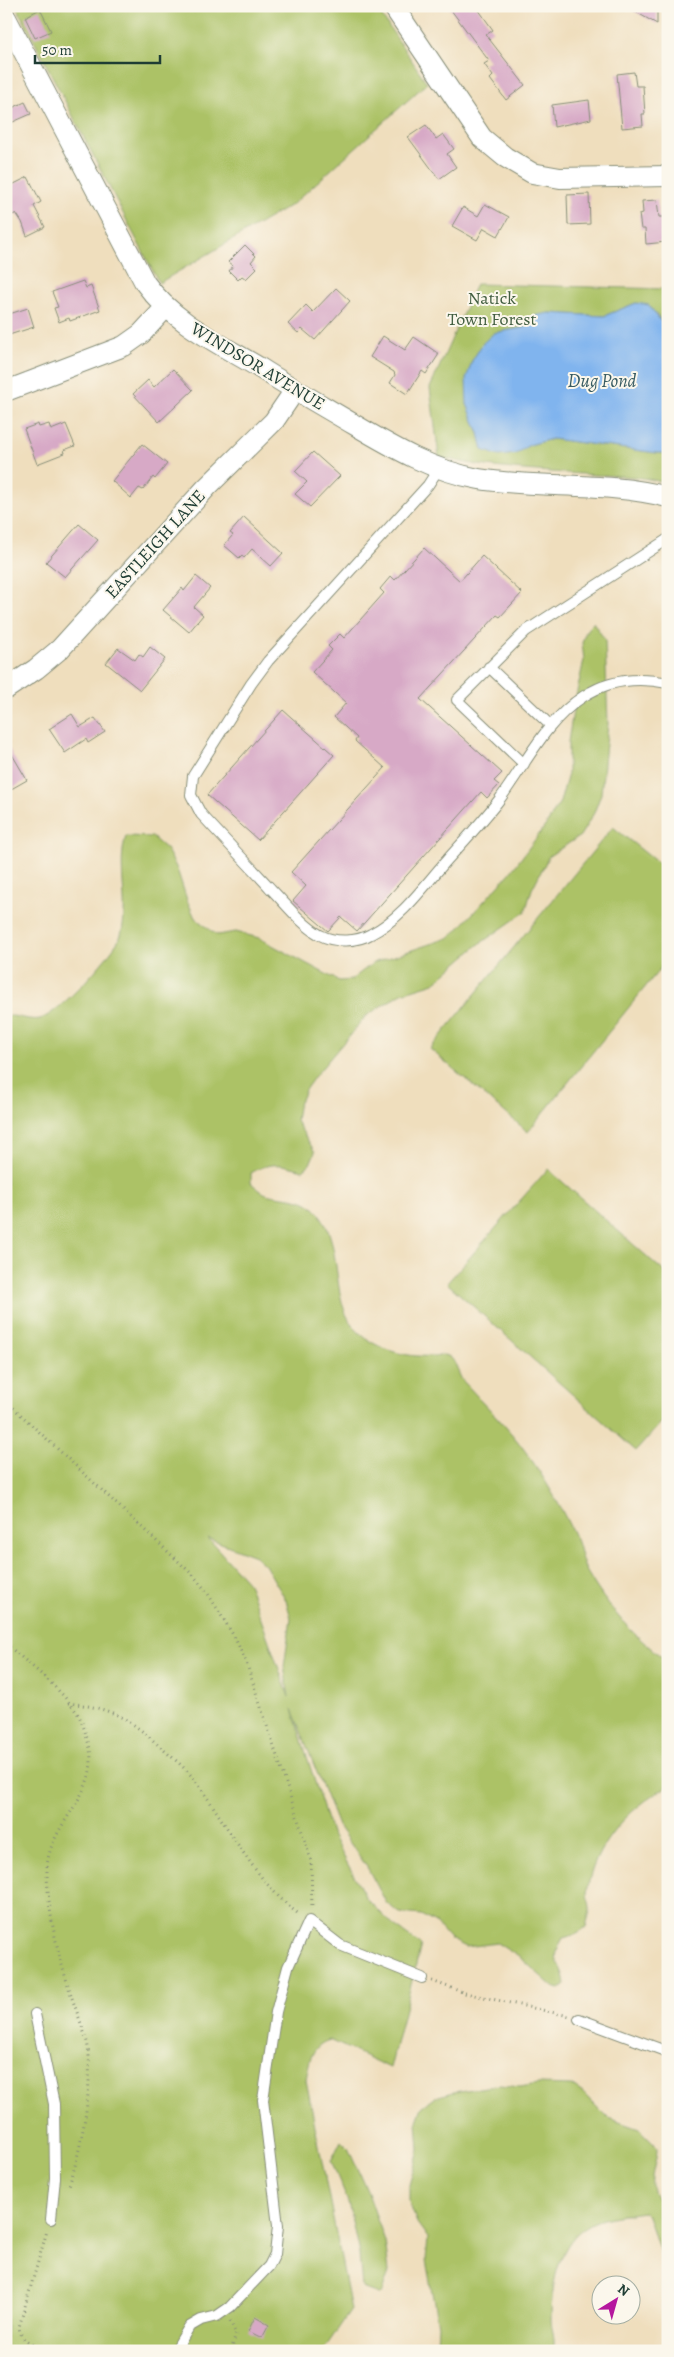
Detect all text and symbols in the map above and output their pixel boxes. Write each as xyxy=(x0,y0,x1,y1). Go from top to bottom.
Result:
scale bar xyxy=(35,32,160,64)
text: 50 m xyxy=(42,40,72,60)
park label: Natick Town Forest xyxy=(448,286,536,331)
street label: WINDSOR AVENUE xyxy=(186,316,330,416)
water label: Dug Pond xyxy=(568,368,637,394)
street label: EASTLEIGH LANE xyxy=(99,484,211,604)
north arrow xyxy=(592,2274,642,2324)
text: N xyxy=(614,2279,633,2301)

